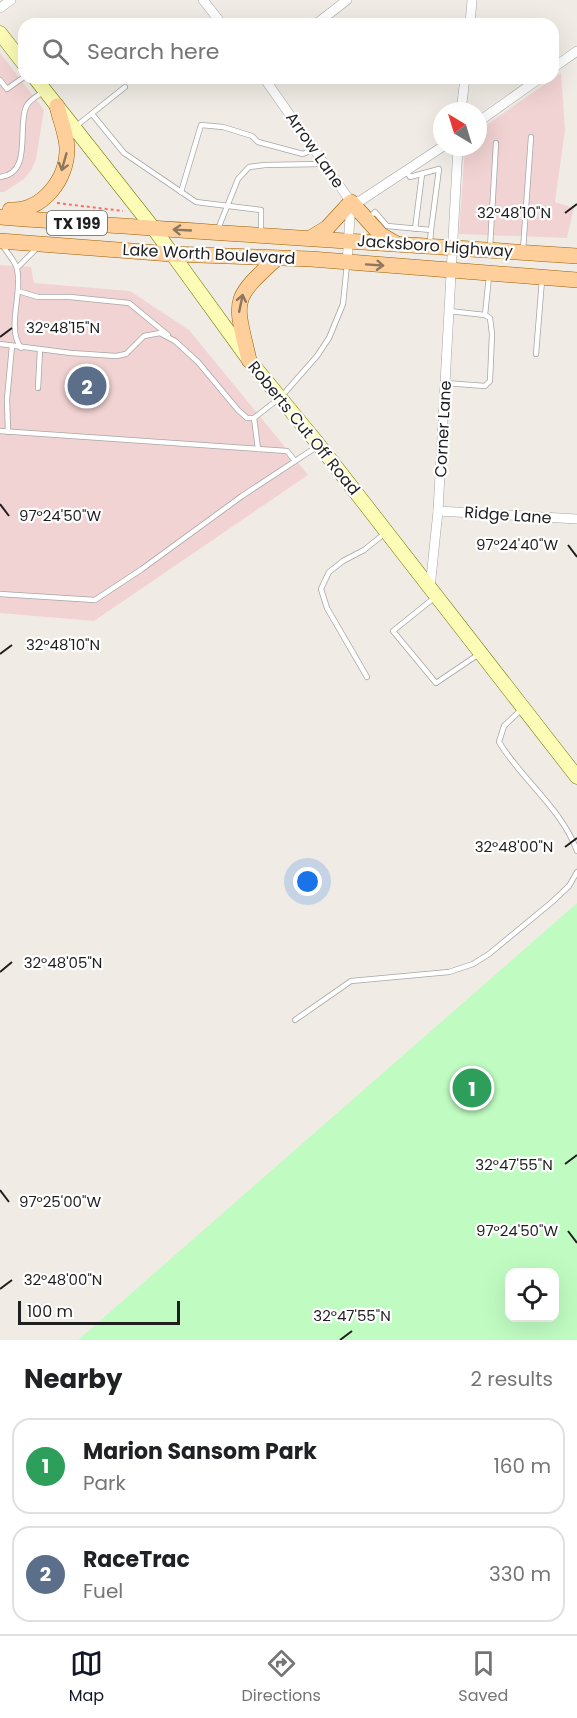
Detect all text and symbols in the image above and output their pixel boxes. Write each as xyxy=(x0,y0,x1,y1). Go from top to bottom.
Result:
search box xyxy=(18,18,559,84)
icon: search xyxy=(39,35,72,68)
text: Search here xyxy=(87,36,220,67)
north arrow xyxy=(433,102,487,156)
street label: Arrow Lane xyxy=(280,107,350,193)
one-way arrow xyxy=(58,152,69,171)
text: 32°48'10"N xyxy=(477,202,551,223)
road number: TX 199 xyxy=(47,211,107,235)
one-way arrow xyxy=(173,225,193,236)
street label: Jacksboro Highway xyxy=(356,229,514,263)
street label: Lake Worth Boulevard xyxy=(122,238,296,270)
one-way arrow xyxy=(364,260,384,271)
one-way arrow xyxy=(235,294,247,313)
text: 32°48'15"N xyxy=(26,317,100,338)
street label: Roberts Cut Off Road xyxy=(243,356,365,500)
pin: 2 xyxy=(68,364,106,408)
street label: Corner Lane xyxy=(429,380,457,478)
street label: Ridge Lane xyxy=(464,500,552,530)
text: 97°24'50"W xyxy=(19,505,101,526)
text: 97°24'40"W xyxy=(476,534,558,555)
text: 32°48'10"N xyxy=(26,634,100,655)
text: 32°48'00"N xyxy=(475,836,553,857)
your location xyxy=(293,867,322,896)
text: 32°48'05"N xyxy=(24,952,102,973)
pin: 1 xyxy=(452,1066,492,1110)
text: 32°47'55"N xyxy=(475,1154,553,1175)
text: 97°25'00"W xyxy=(19,1191,101,1212)
text: 97°24'50"W xyxy=(476,1220,558,1241)
map controls xyxy=(505,1268,559,1322)
button: locate xyxy=(505,1268,559,1322)
text: 32°48'00"N xyxy=(24,1269,102,1290)
scale bar xyxy=(18,1298,180,1326)
text: 100 m xyxy=(27,1300,73,1323)
text: 32°47'55"N xyxy=(313,1305,391,1326)
text: Nearby xyxy=(24,1361,122,1397)
text: 2 results xyxy=(470,1365,553,1393)
text: Marion Sansom Park xyxy=(83,1436,317,1467)
text: 1 xyxy=(42,1452,49,1480)
text: 160 m xyxy=(493,1452,551,1480)
text: Park xyxy=(83,1469,126,1497)
text: RaceTrac xyxy=(83,1544,190,1575)
text: 2 xyxy=(40,1560,51,1588)
text: 330 m xyxy=(489,1560,551,1588)
text: Fuel xyxy=(83,1577,123,1605)
tab: Map xyxy=(69,1647,104,1708)
tab: Directions xyxy=(242,1647,321,1708)
tab: Saved xyxy=(458,1647,508,1708)

